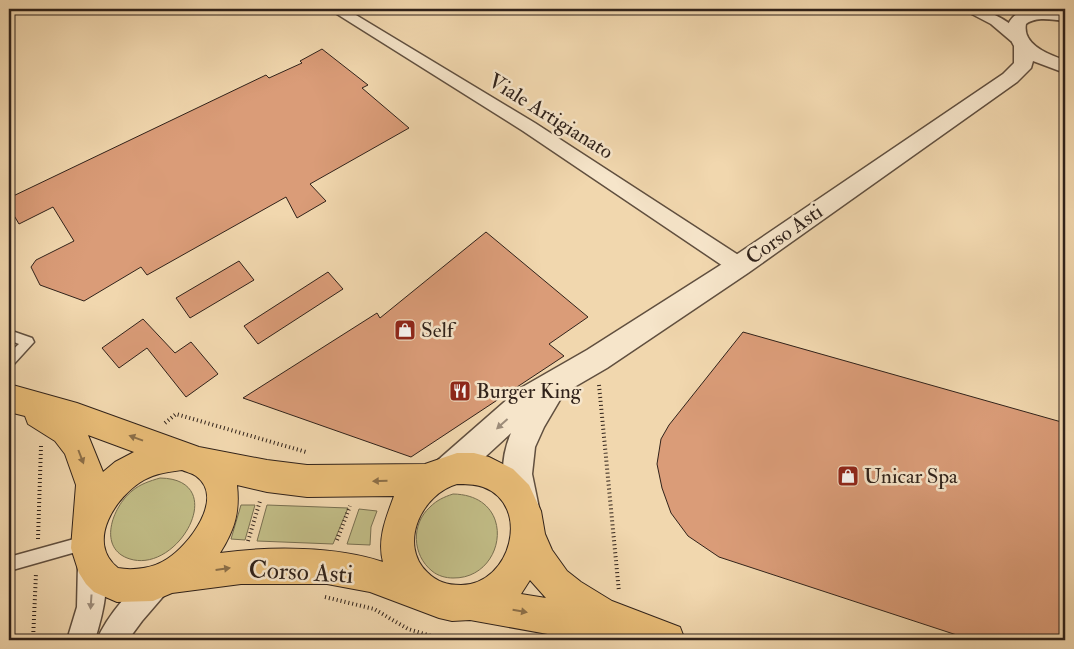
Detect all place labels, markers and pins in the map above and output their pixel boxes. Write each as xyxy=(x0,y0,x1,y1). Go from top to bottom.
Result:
place label: Self xyxy=(421,317,457,344)
shop icon: Self xyxy=(393,318,417,342)
place label: Burger King xyxy=(476,378,582,405)
restaurant icon: Burger King xyxy=(448,379,472,403)
place label: Unicar Spa xyxy=(864,463,958,490)
shop icon: Unicar Spa xyxy=(836,464,860,488)

